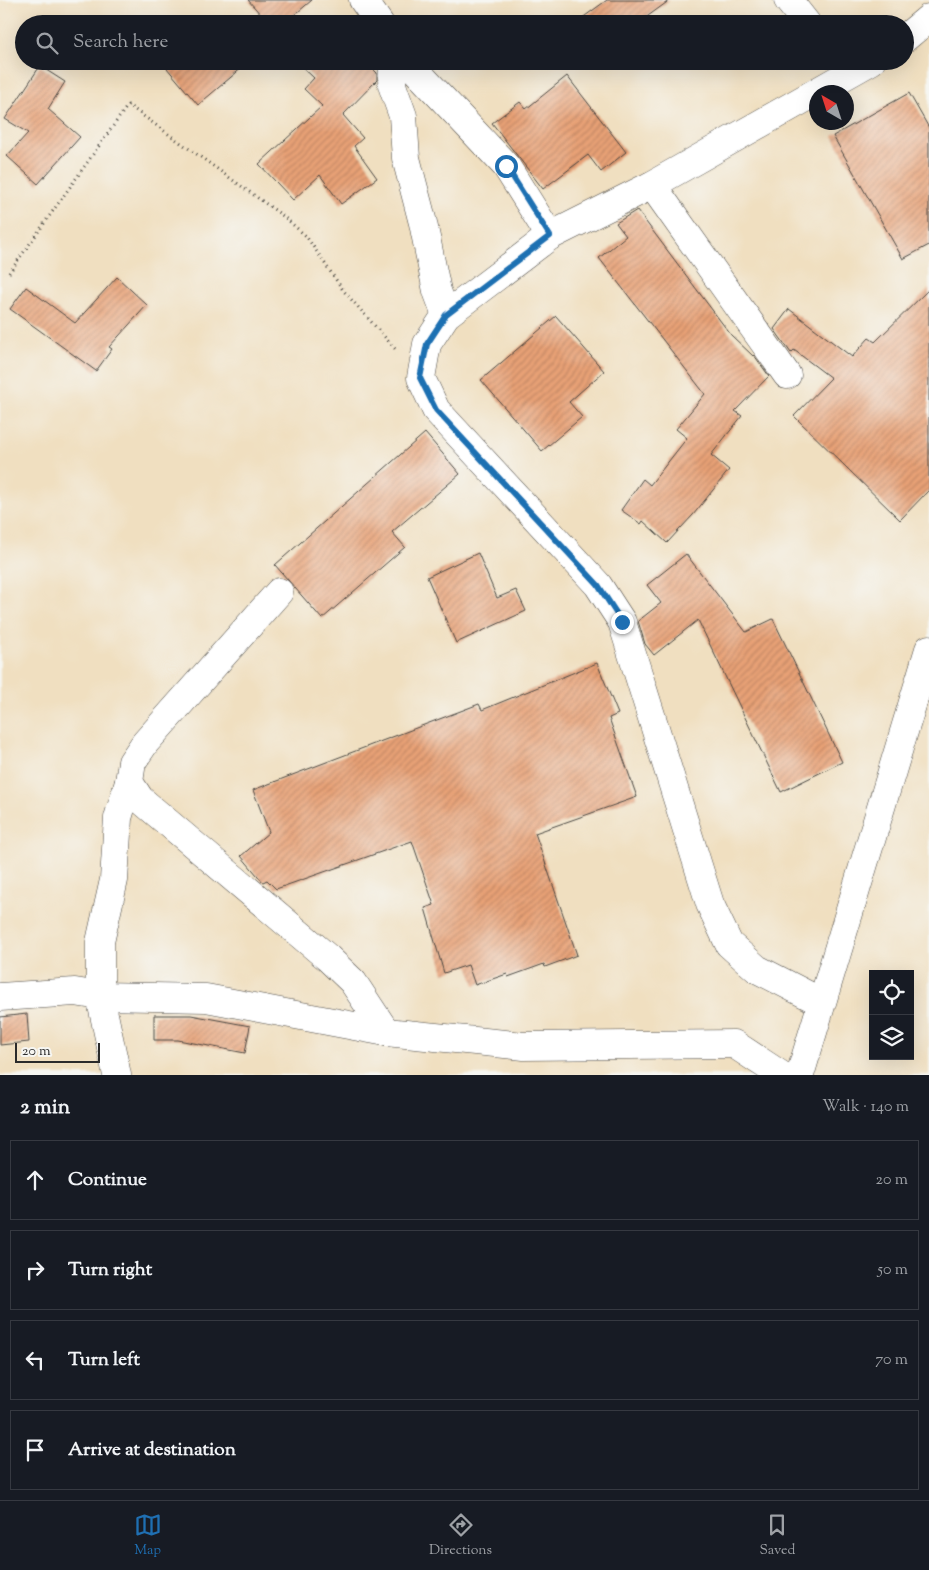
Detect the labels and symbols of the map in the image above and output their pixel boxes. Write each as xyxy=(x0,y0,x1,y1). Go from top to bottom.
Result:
north arrow xyxy=(809,85,854,130)
route start xyxy=(495,155,518,178)
route end xyxy=(611,611,634,634)
scale bar xyxy=(15,1040,100,1063)

